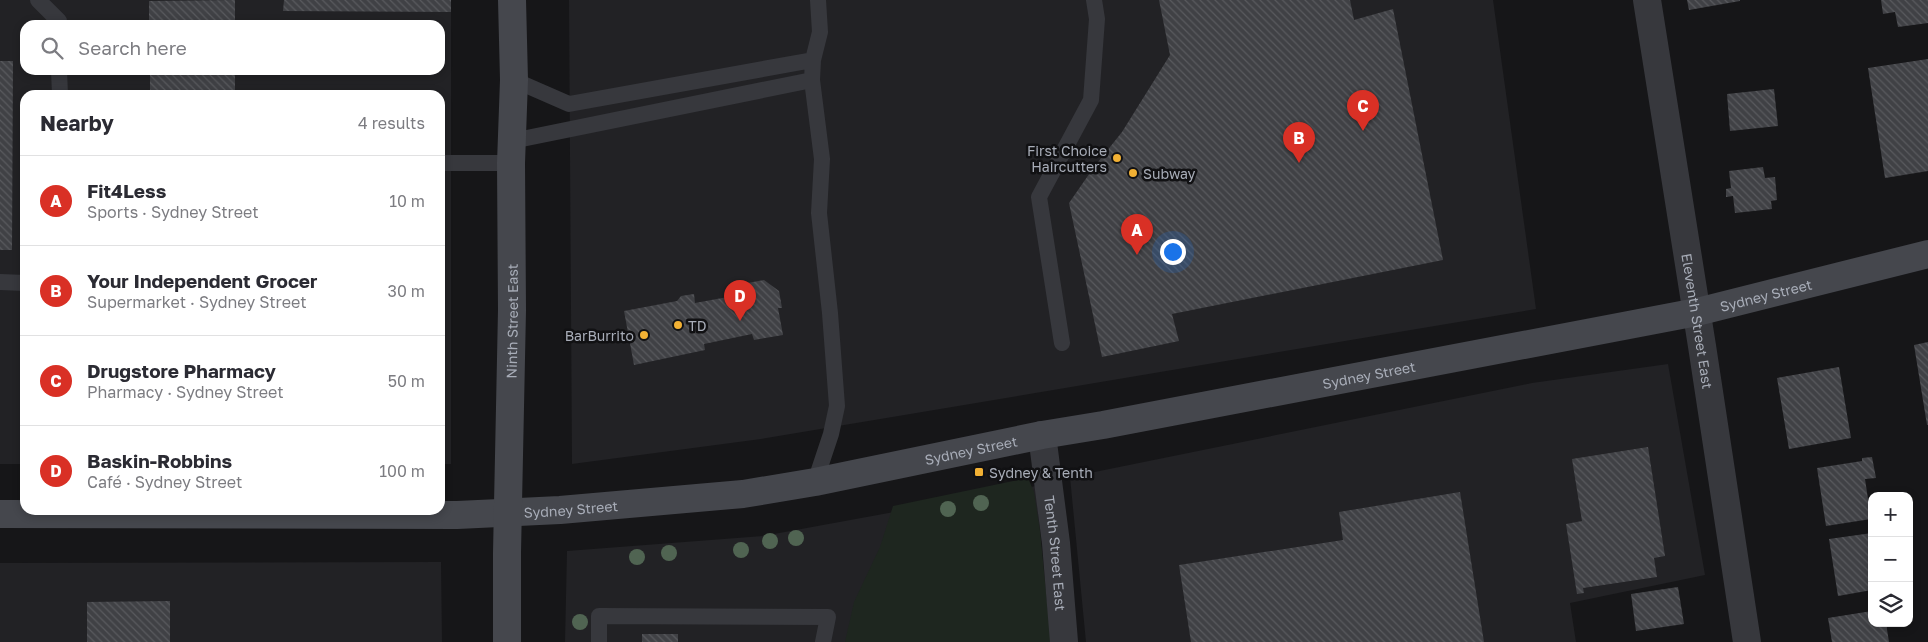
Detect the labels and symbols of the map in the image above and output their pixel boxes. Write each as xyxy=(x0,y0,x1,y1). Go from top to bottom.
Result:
pin: C xyxy=(1347,90,1379,131)
pin: B xyxy=(1283,122,1315,163)
place label: First Choice Haircutters xyxy=(1027,142,1107,175)
marker: First Choice Haircutters xyxy=(1111,152,1123,164)
place label: Subway xyxy=(1143,165,1196,182)
marker: Subway xyxy=(1127,167,1139,179)
pin: A xyxy=(1121,214,1153,255)
your location xyxy=(1160,239,1186,265)
street label: Eleventh Street East xyxy=(1679,252,1717,390)
street label: Ninth Street East xyxy=(502,264,521,379)
street label: Sydney Street xyxy=(1718,275,1814,314)
pin: D xyxy=(724,280,756,321)
place label: TD xyxy=(688,317,706,334)
marker: TD xyxy=(672,319,684,331)
place label: BarBurrito xyxy=(565,327,634,344)
marker: BarBurrito xyxy=(638,329,650,341)
street label: Sydney Street xyxy=(1321,357,1417,392)
street label: Sydney Street xyxy=(923,432,1019,468)
place label: Sydney & Tenth xyxy=(989,464,1093,481)
marker: Sydney & Tenth xyxy=(973,466,985,478)
street label: Tenth Street East xyxy=(1041,494,1070,612)
street label: Sydney Street xyxy=(523,496,619,520)

